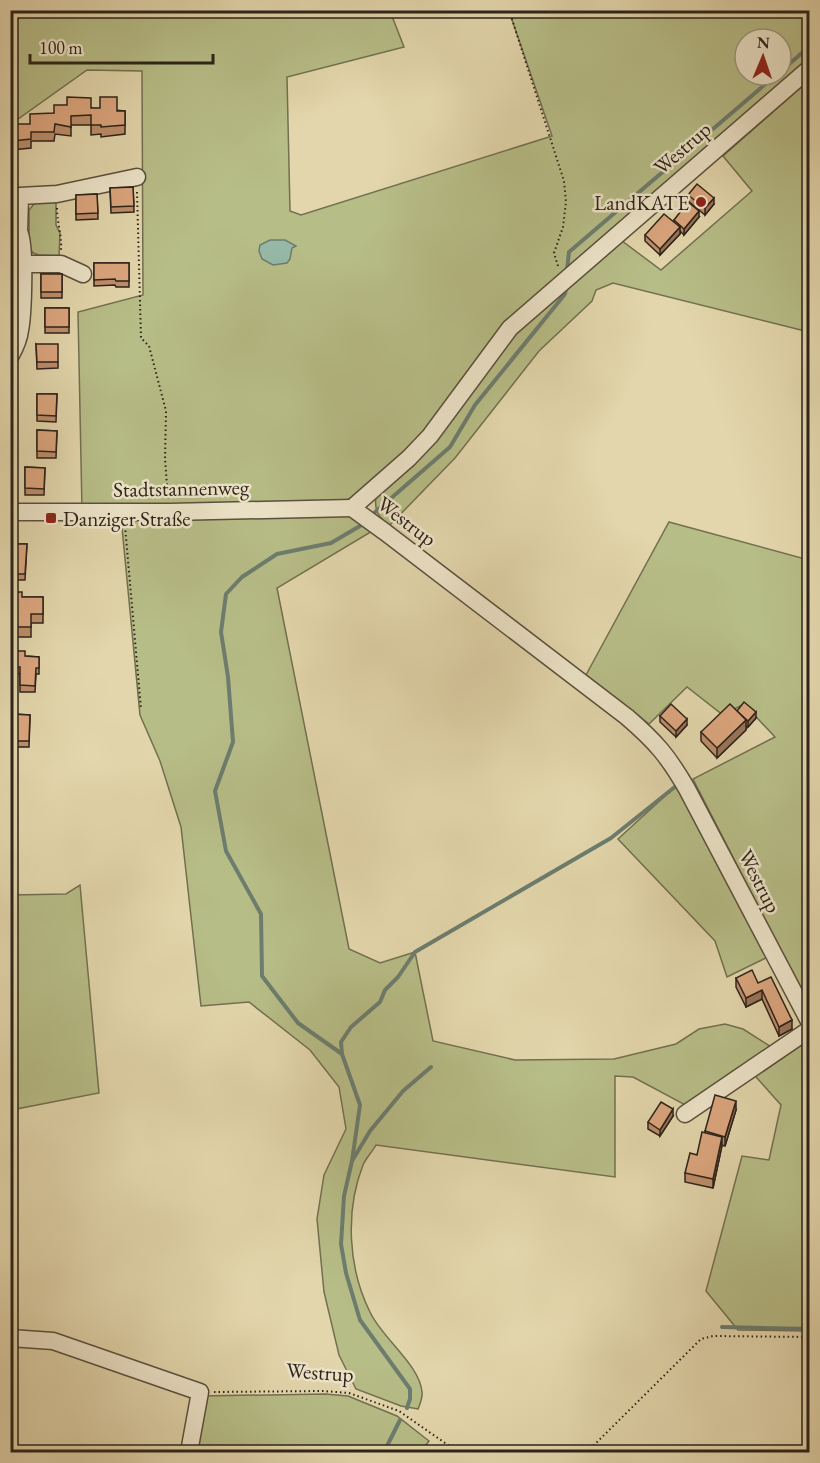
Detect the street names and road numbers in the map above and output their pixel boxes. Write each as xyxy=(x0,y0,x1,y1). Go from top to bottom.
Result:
street label: Westrup xyxy=(648,116,716,180)
street label: Stadtstannenweg xyxy=(113,473,250,503)
street label: Westrup xyxy=(372,490,442,552)
street label: Westrup xyxy=(733,845,787,917)
street label: Westrup xyxy=(285,1356,355,1388)

